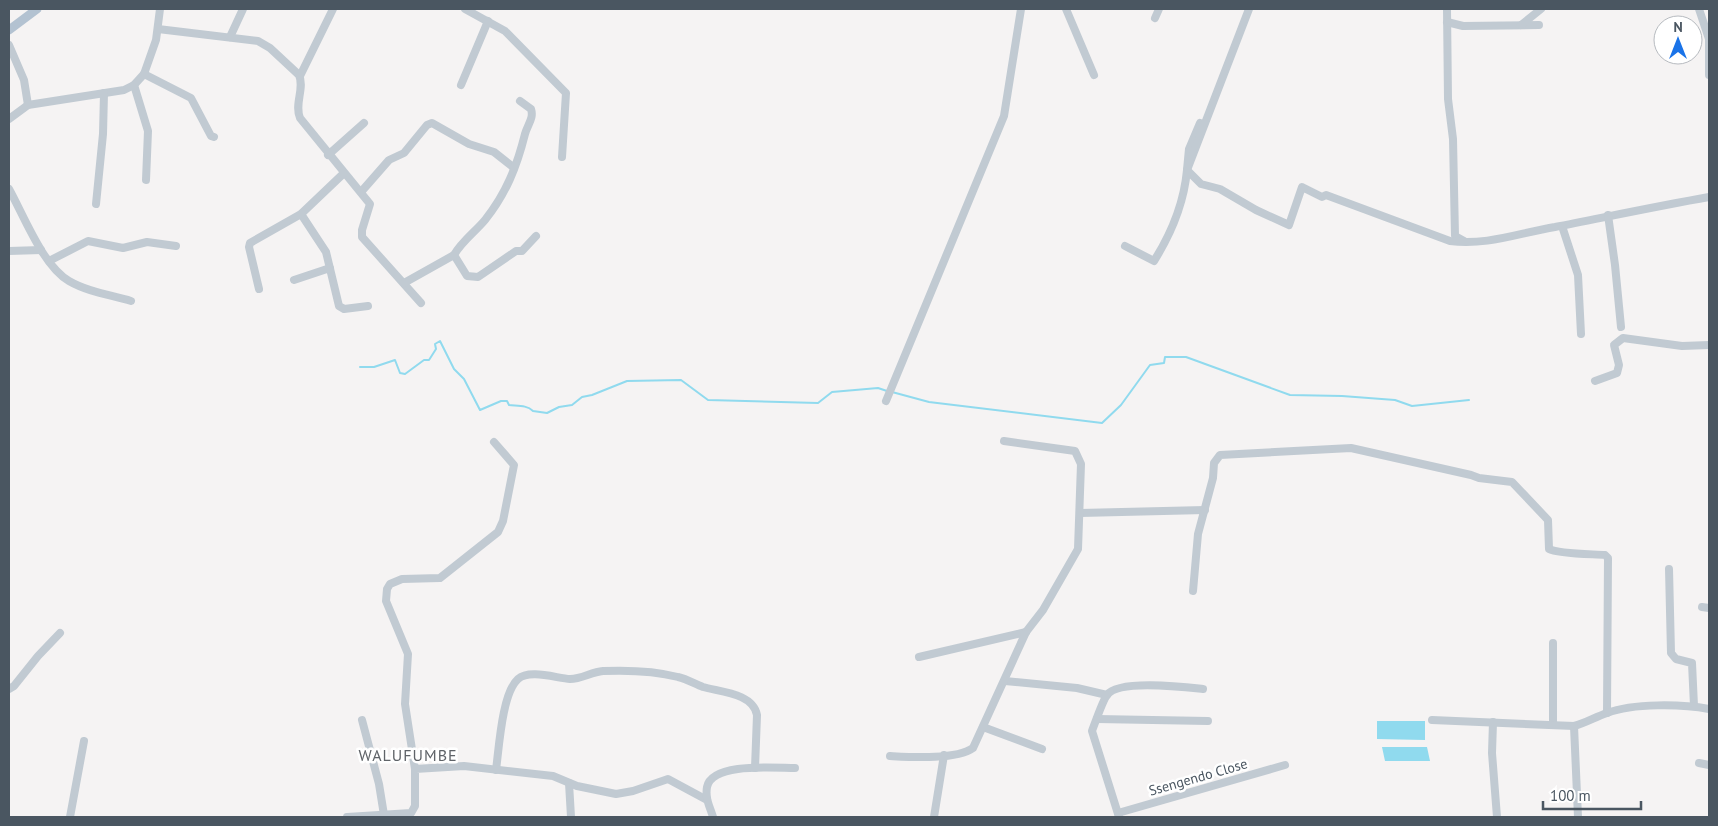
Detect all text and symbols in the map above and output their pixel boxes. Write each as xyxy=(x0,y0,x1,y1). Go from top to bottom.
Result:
north arrow xyxy=(1653,15,1703,65)
text: N xyxy=(1673,18,1683,36)
district label: WALUFUMBE xyxy=(358,745,458,765)
street label: Ssengendo Close xyxy=(1147,754,1249,800)
scale bar xyxy=(1543,778,1640,810)
text: 100 m xyxy=(1550,786,1591,805)

